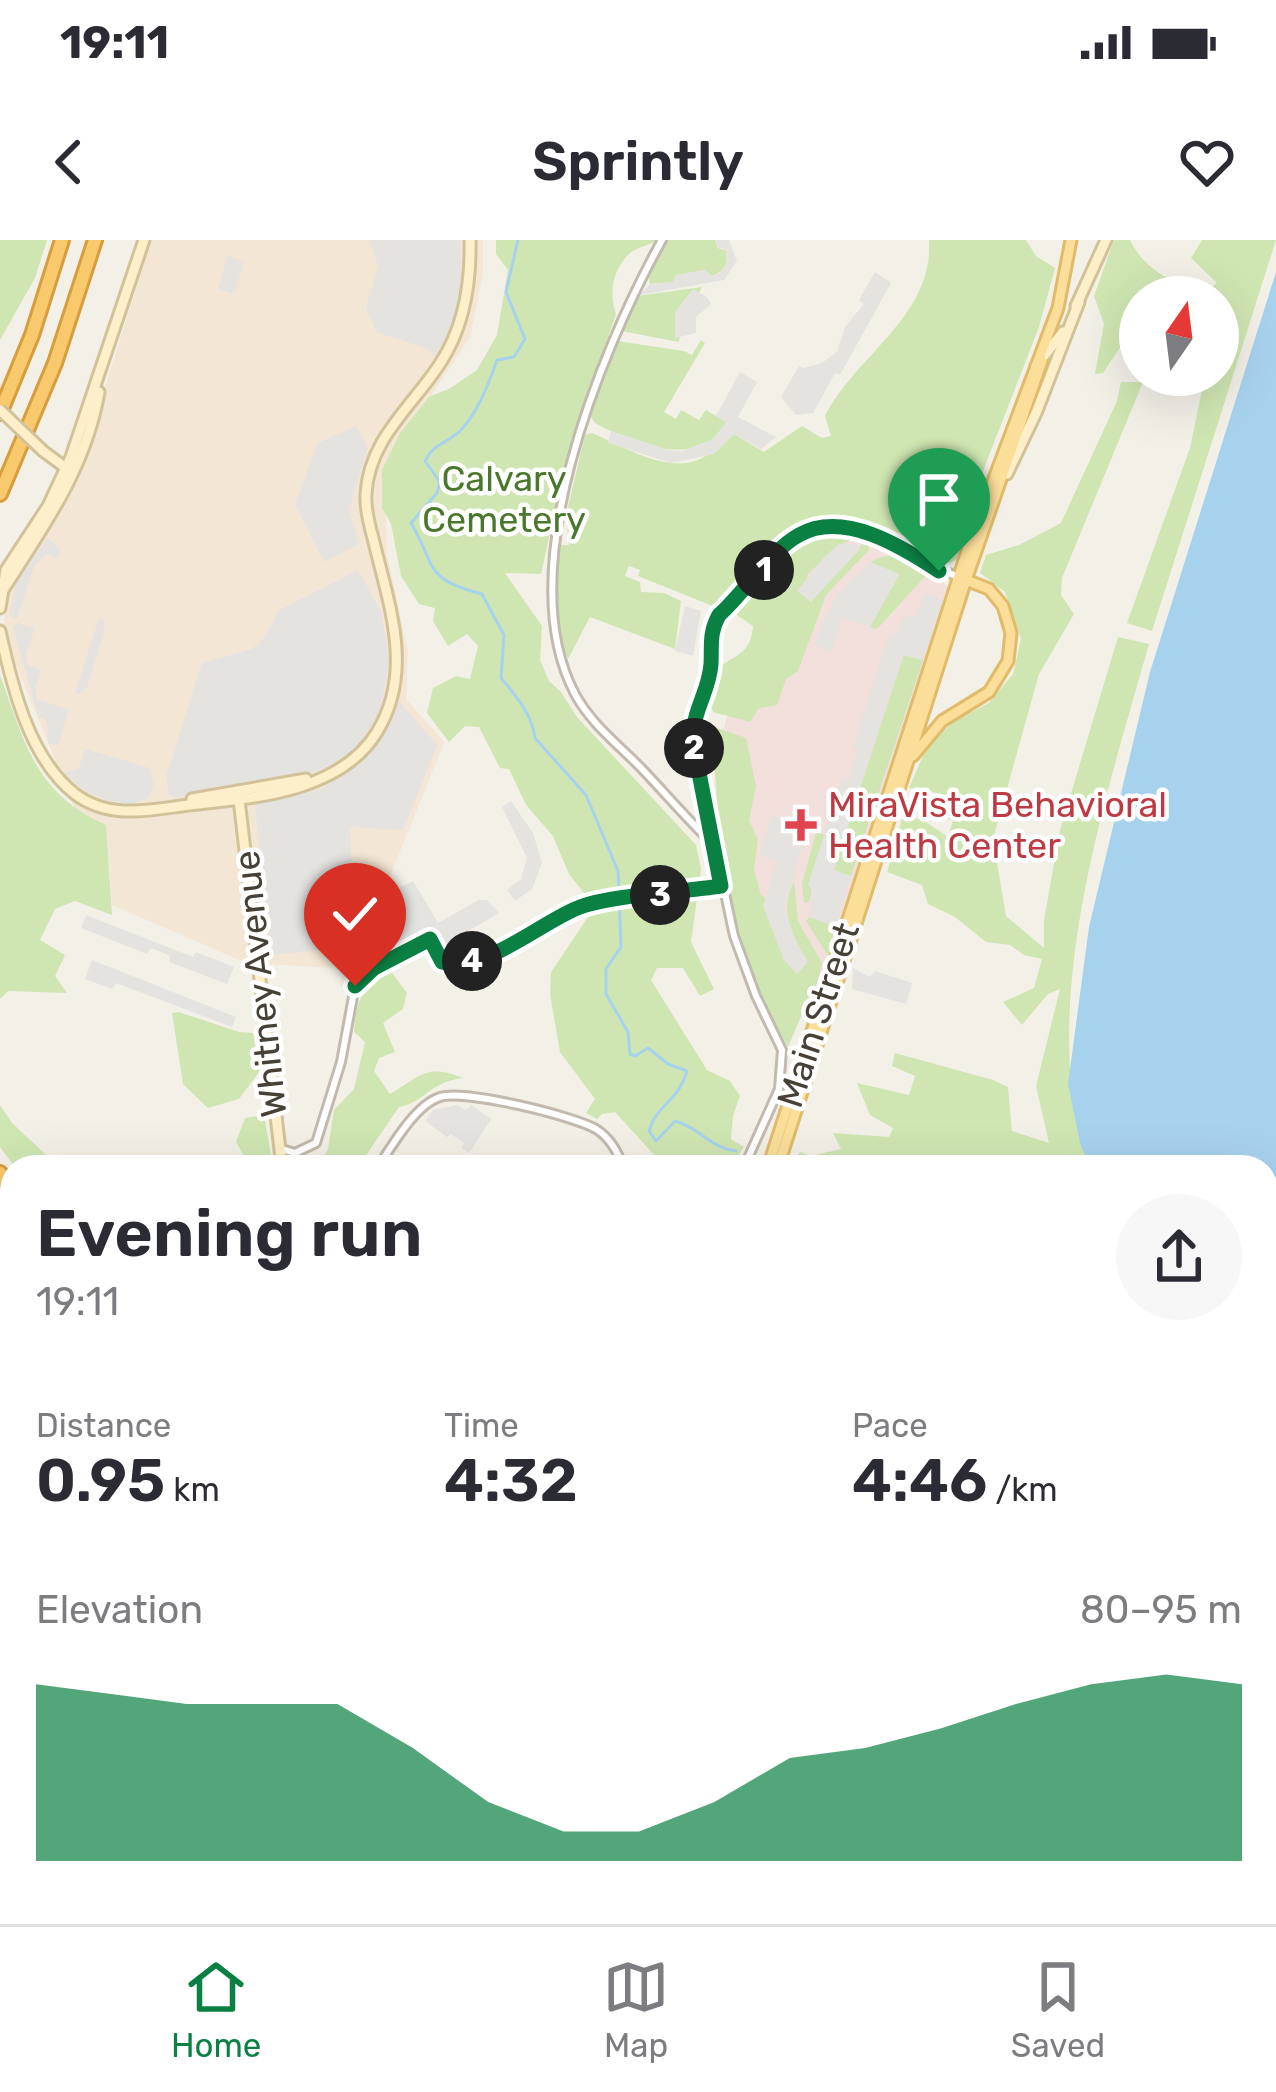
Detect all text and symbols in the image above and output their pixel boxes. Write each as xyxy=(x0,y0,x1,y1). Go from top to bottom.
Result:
text: 19:11 xyxy=(60,16,169,69)
icon: back xyxy=(36,129,102,195)
icon: heart xyxy=(1174,129,1240,195)
text: Sprintly xyxy=(532,130,744,194)
north arrow xyxy=(1119,276,1239,396)
map controls xyxy=(1119,276,1239,396)
pin xyxy=(888,448,990,571)
park label: Calvary Cemetery xyxy=(422,457,586,541)
icon: arrive xyxy=(906,466,972,532)
pin: 1 xyxy=(734,540,794,600)
text: 1 xyxy=(756,550,772,589)
pin: 2 xyxy=(664,718,724,778)
text: 2 xyxy=(683,728,705,767)
place label: MiraVista Behavioral Health Center xyxy=(828,783,1167,867)
marker: MiraVista Behavioral Health Center xyxy=(785,809,817,841)
street label: Whitney Avenue xyxy=(225,849,295,1119)
pin xyxy=(304,863,406,986)
pin: 3 xyxy=(630,865,690,925)
text: 3 xyxy=(649,875,671,914)
icon: check xyxy=(322,881,388,947)
street label: Main Street xyxy=(768,917,868,1113)
pin: 4 xyxy=(442,931,502,991)
text: 4 xyxy=(461,941,483,980)
text: Evening run xyxy=(36,1194,422,1273)
button: share xyxy=(1116,1194,1242,1320)
text: 19:11 xyxy=(36,1279,119,1325)
text: Distance xyxy=(36,1406,171,1445)
text: Time xyxy=(444,1406,519,1445)
text: Pace xyxy=(852,1406,928,1445)
text: 0.95 xyxy=(36,1445,165,1516)
text: 4:32 xyxy=(444,1445,578,1516)
text: 4:46 xyxy=(852,1445,987,1516)
text: km xyxy=(165,1470,220,1509)
text: /km xyxy=(987,1470,1058,1509)
text: Elevation xyxy=(36,1587,203,1633)
text: 80–95 m xyxy=(1080,1587,1242,1633)
tab: Home xyxy=(171,1954,261,2065)
tab: Map xyxy=(603,1954,669,2065)
tab: Saved xyxy=(1011,1954,1105,2065)

